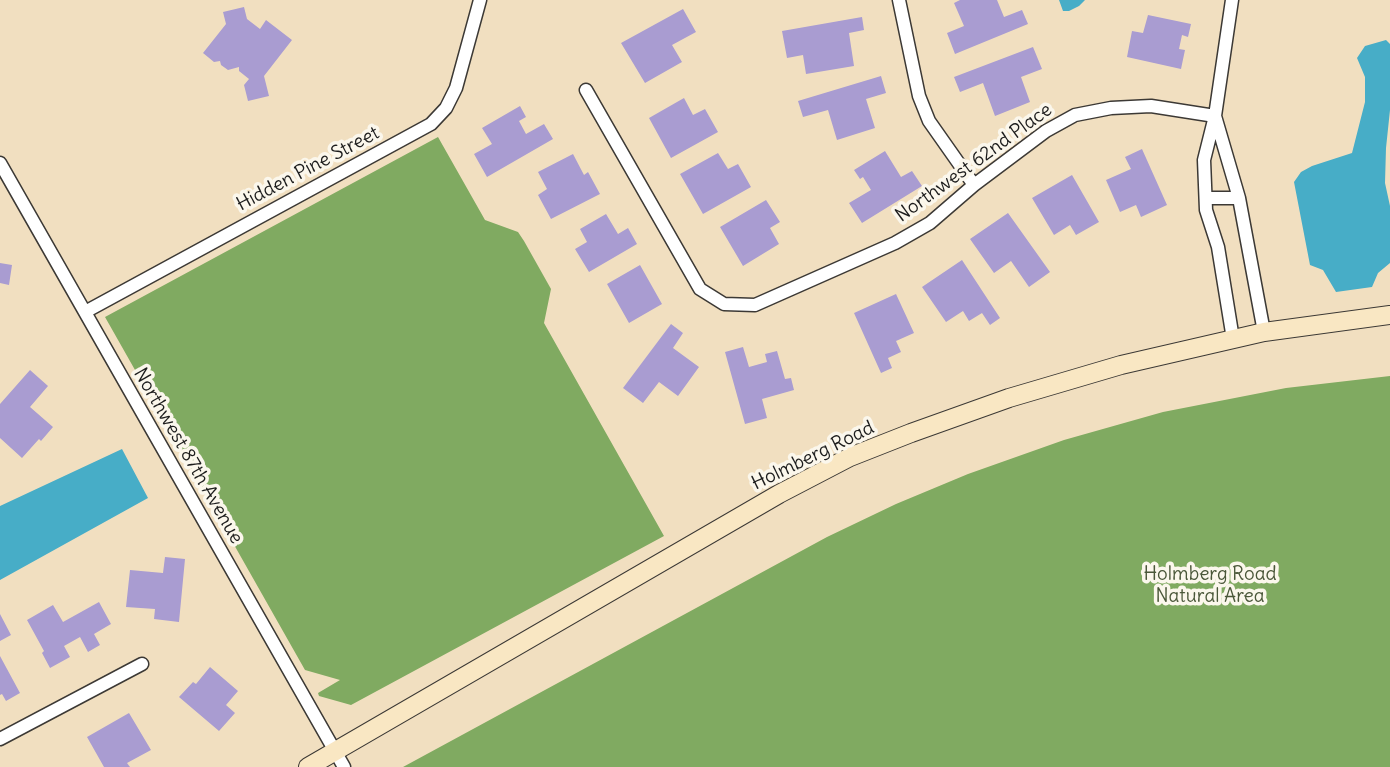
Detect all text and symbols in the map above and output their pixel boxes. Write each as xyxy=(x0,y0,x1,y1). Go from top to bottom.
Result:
street label: Northwest 62nd Place xyxy=(891,99,1057,227)
street label: Hidden Pine Street xyxy=(233,122,383,216)
street label: Northwest 87th Avenue xyxy=(128,364,248,548)
street label: Holmberg Road xyxy=(748,417,878,495)
park label: Holmberg Road Natural Area xyxy=(1143,564,1277,608)

